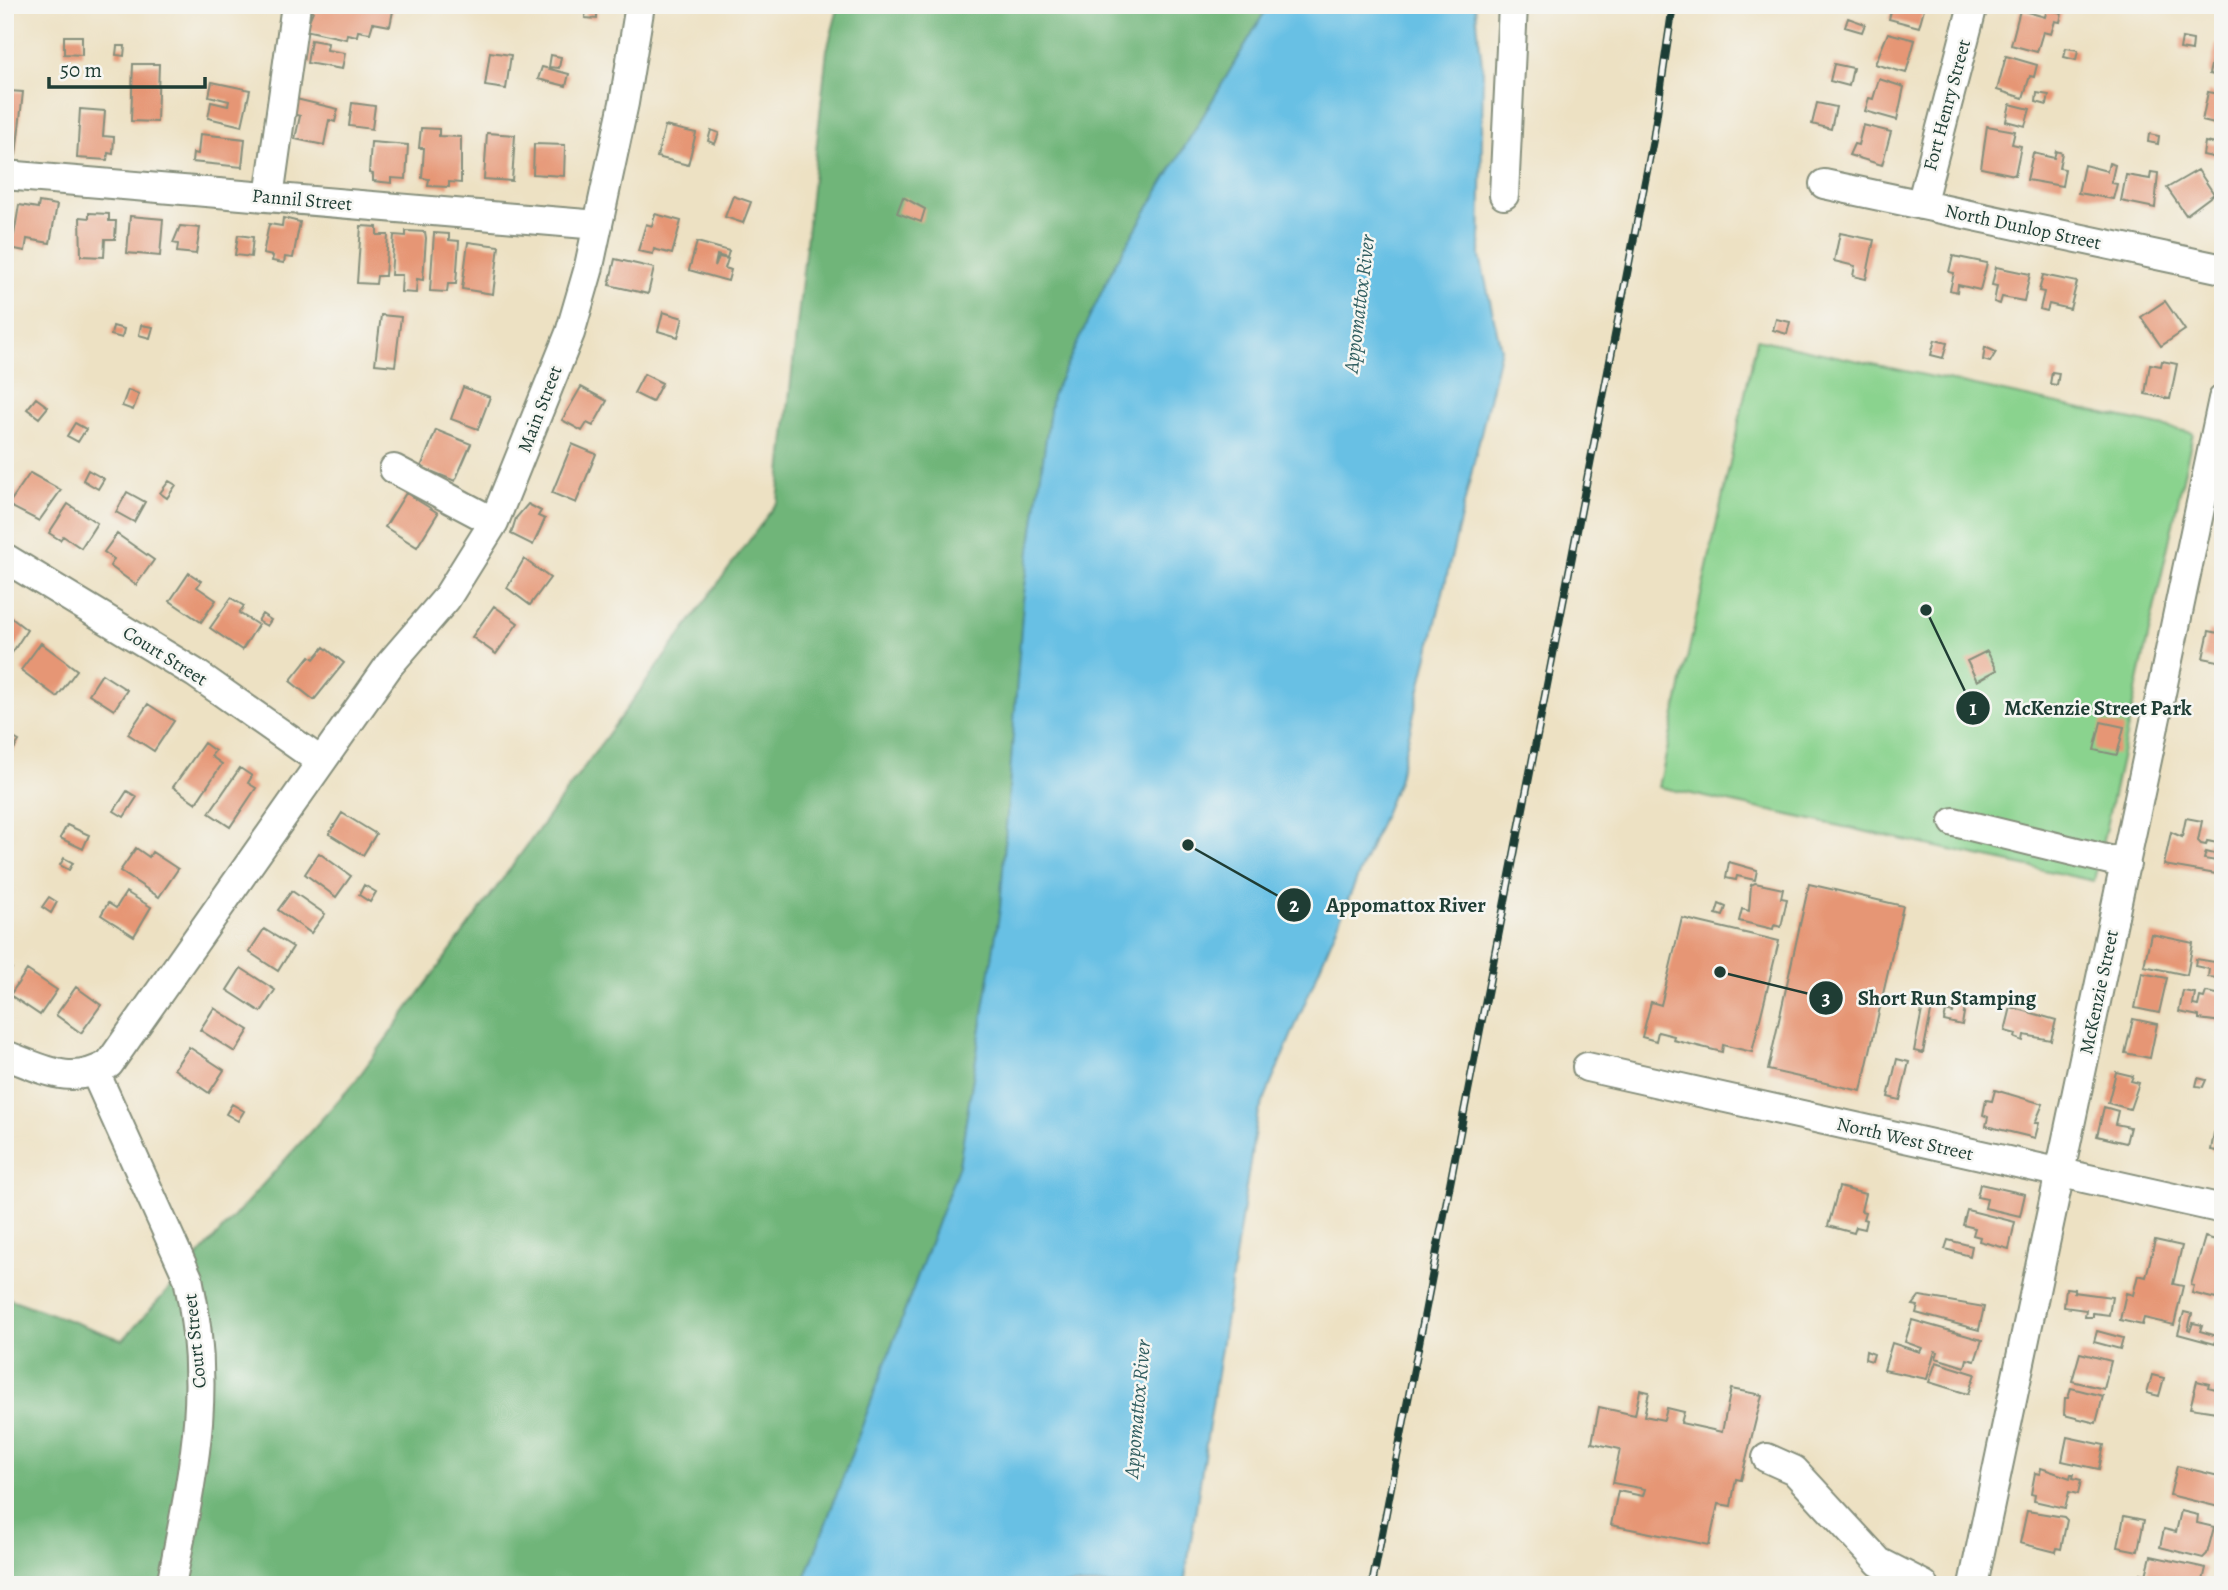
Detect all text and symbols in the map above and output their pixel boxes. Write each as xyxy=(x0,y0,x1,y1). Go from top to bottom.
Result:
street label: Fort Henry Street xyxy=(1917,36,1977,174)
scale bar xyxy=(49,46,205,90)
text: 50 m xyxy=(60,56,102,84)
street label: Pannil Street xyxy=(251,183,353,217)
street label: North Dunlop Street xyxy=(1943,198,2103,256)
water label: Appomattox River xyxy=(1337,233,1381,376)
street label: Main Street xyxy=(512,362,568,456)
street label: Court Street xyxy=(118,620,212,692)
callout: McKenzie Street Park xyxy=(1956,687,2206,729)
text: 1 xyxy=(1969,694,1977,722)
text: McKenzie Street Park xyxy=(2004,694,2192,722)
callout: Appomattox River xyxy=(1277,884,1499,926)
text: 2 xyxy=(1289,891,1299,919)
text: Appomattox River xyxy=(1325,891,1486,919)
street label: McKenzie Street xyxy=(2073,927,2125,1057)
callout: Short Run Stamping xyxy=(1809,977,2050,1019)
text: 3 xyxy=(1821,984,1831,1012)
text: Short Run Stamping xyxy=(1858,984,2037,1012)
street label: North West Street xyxy=(1834,1111,1976,1167)
street label: Court Street xyxy=(177,1292,213,1390)
water label: Appomattox River xyxy=(1117,1338,1157,1480)

